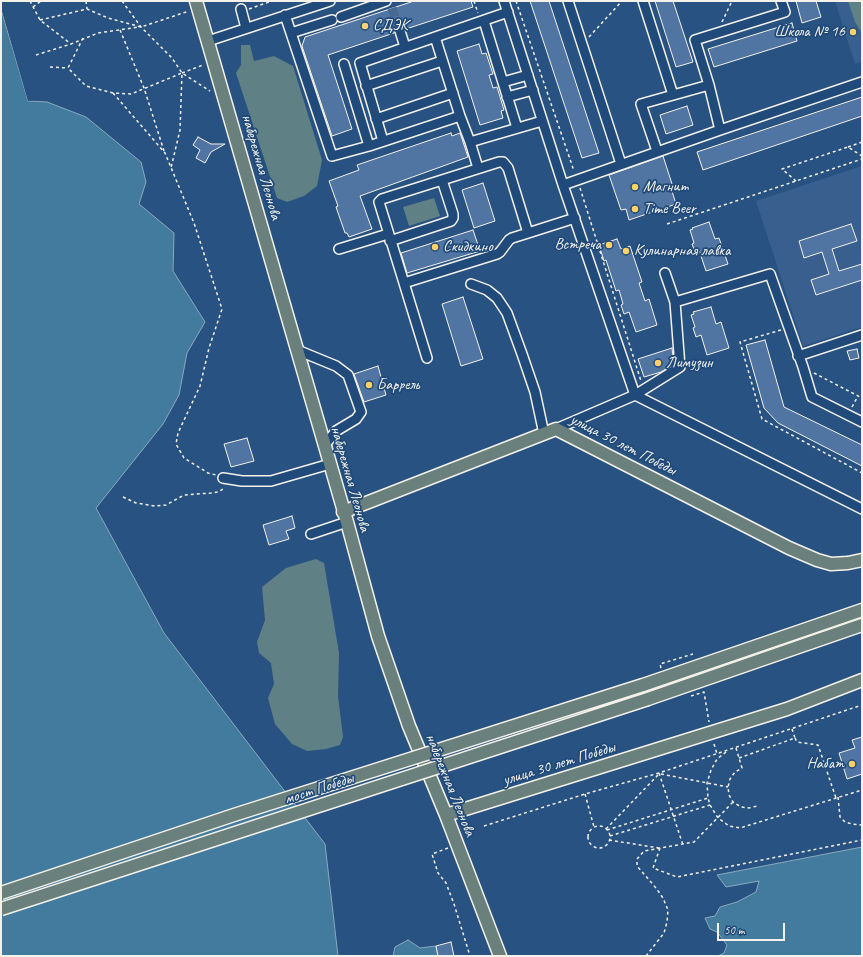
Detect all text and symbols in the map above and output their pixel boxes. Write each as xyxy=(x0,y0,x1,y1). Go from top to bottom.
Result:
place label: СДЭК xyxy=(373,16,408,36)
marker: СДЭК xyxy=(360,21,370,31)
place label: Школа № 16 xyxy=(774,22,845,42)
marker: Школа № 16 xyxy=(848,27,858,37)
street label: набережная Леонова xyxy=(237,112,285,222)
place label: Магнит xyxy=(643,177,688,197)
marker: Магнит xyxy=(630,182,640,192)
place label: Time Beer xyxy=(643,199,696,219)
marker: Time Beer xyxy=(630,204,640,214)
place label: Встреча xyxy=(554,235,601,255)
place label: Скидкино xyxy=(443,237,493,257)
marker: Встреча xyxy=(604,240,614,250)
place label: Кулинарная лавка xyxy=(634,241,731,261)
marker: Скидкино xyxy=(430,242,440,252)
marker: Кулинарная лавка xyxy=(621,246,631,256)
place label: Лимузин xyxy=(666,353,713,373)
marker: Лимузин xyxy=(653,358,663,368)
place label: Баррель xyxy=(377,375,420,395)
marker: Баррель xyxy=(364,380,374,390)
street label: улица 30 лет Победы xyxy=(567,410,679,480)
street label: набережная Леонова xyxy=(326,424,374,534)
street label: набережная Леонова xyxy=(421,731,479,839)
street label: улица 30 лет Победы xyxy=(501,738,617,790)
place label: Набат xyxy=(807,754,844,774)
marker: Набат xyxy=(847,759,857,769)
street label: мост Победы xyxy=(282,769,356,809)
scale bar xyxy=(719,915,787,941)
text: 50 m xyxy=(724,922,744,938)

